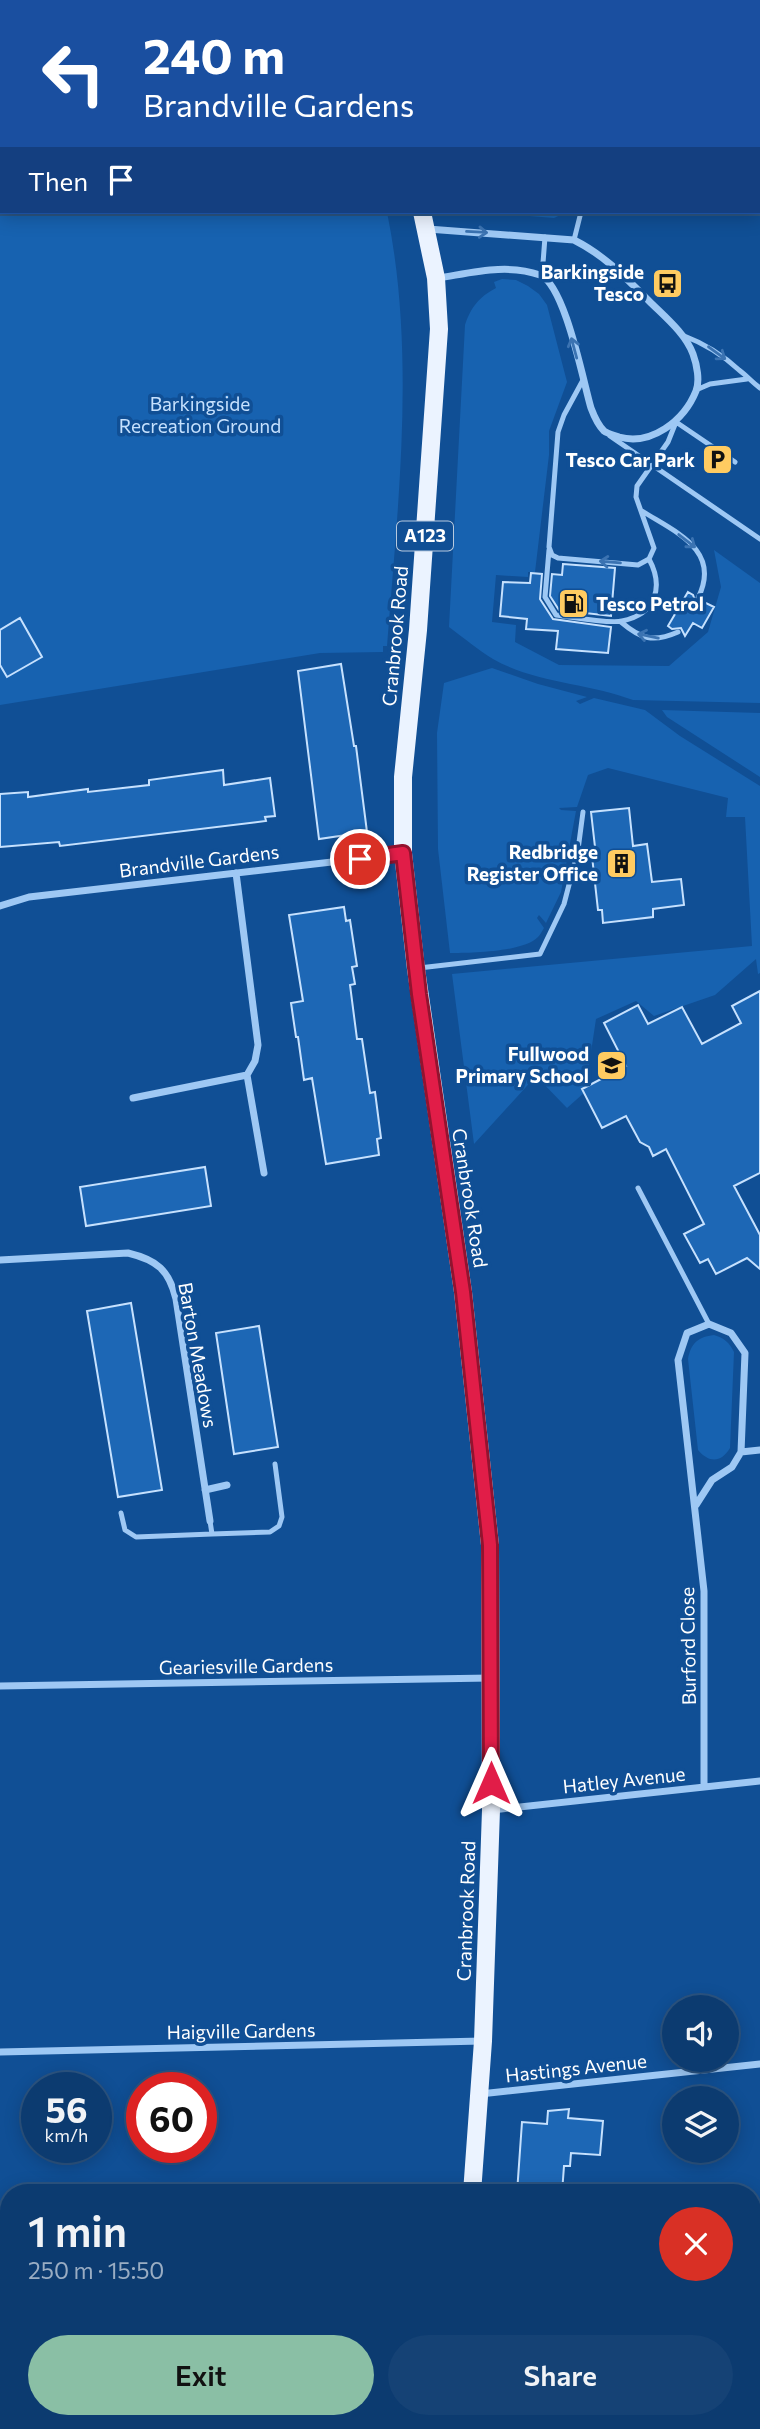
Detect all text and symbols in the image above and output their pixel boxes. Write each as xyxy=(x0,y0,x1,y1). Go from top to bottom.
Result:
text: 240 m xyxy=(143,24,285,84)
icon: left xyxy=(28,28,119,119)
text: Brandville Gardens xyxy=(143,84,414,124)
icon: arrive xyxy=(102,161,140,199)
text: Then xyxy=(28,165,88,196)
one-way arrow xyxy=(465,226,488,239)
place label: Barkingside Tesco xyxy=(541,260,644,305)
bus stop icon: Barkingside Tesco xyxy=(650,266,684,300)
one-way arrow xyxy=(567,338,580,360)
one-way arrow xyxy=(707,346,726,361)
park label: Barkingside Recreation Ground xyxy=(119,392,281,437)
parking icon: Tesco Car Park xyxy=(701,443,735,477)
place label: Tesco Car Park xyxy=(566,448,695,471)
road number: A123 xyxy=(397,522,453,550)
one-way arrow xyxy=(677,533,695,548)
one-way arrow xyxy=(599,555,622,568)
street label: Cranbrook Road xyxy=(377,565,412,707)
fuel station icon: Tesco Petrol xyxy=(556,587,590,621)
place label: Tesco Petrol xyxy=(596,592,704,615)
one-way arrow xyxy=(637,629,660,642)
pin xyxy=(330,829,390,889)
street label: Brandville Gardens xyxy=(118,839,280,882)
icon: arrive xyxy=(341,840,379,878)
place label: Redbridge Register Office xyxy=(467,840,598,885)
building icon: Redbridge Register Office xyxy=(604,846,638,880)
place label: Fullwood Primary School xyxy=(456,1042,589,1087)
school or university icon: Fullwood Primary School xyxy=(595,1048,629,1082)
street label: Cranbrook Road xyxy=(448,1127,493,1269)
street label: Barton Meadows xyxy=(174,1280,223,1429)
street label: Burford Close xyxy=(675,1587,700,1705)
street label: Geariesville Gardens xyxy=(159,1652,333,1679)
position arrow xyxy=(454,1746,528,1820)
street label: Hatley Avenue xyxy=(561,1762,687,1797)
street label: Cranbrook Road xyxy=(452,1840,479,1982)
map controls xyxy=(662,1995,739,2163)
button: sound xyxy=(662,1995,739,2072)
street label: Haigville Gardens xyxy=(166,2018,316,2043)
street label: Hastings Avenue xyxy=(504,2049,648,2086)
speed limit sign: 60 xyxy=(126,2072,217,2163)
button: layers xyxy=(662,2086,739,2163)
text: 56 xyxy=(45,2087,87,2130)
text: km/h xyxy=(45,2124,88,2146)
text: 1 min xyxy=(28,2204,127,2256)
button: close xyxy=(659,2207,733,2281)
text: 250 m · 15:50 xyxy=(28,2256,164,2284)
button: Exit xyxy=(28,2335,374,2415)
button: Share xyxy=(388,2335,733,2415)

